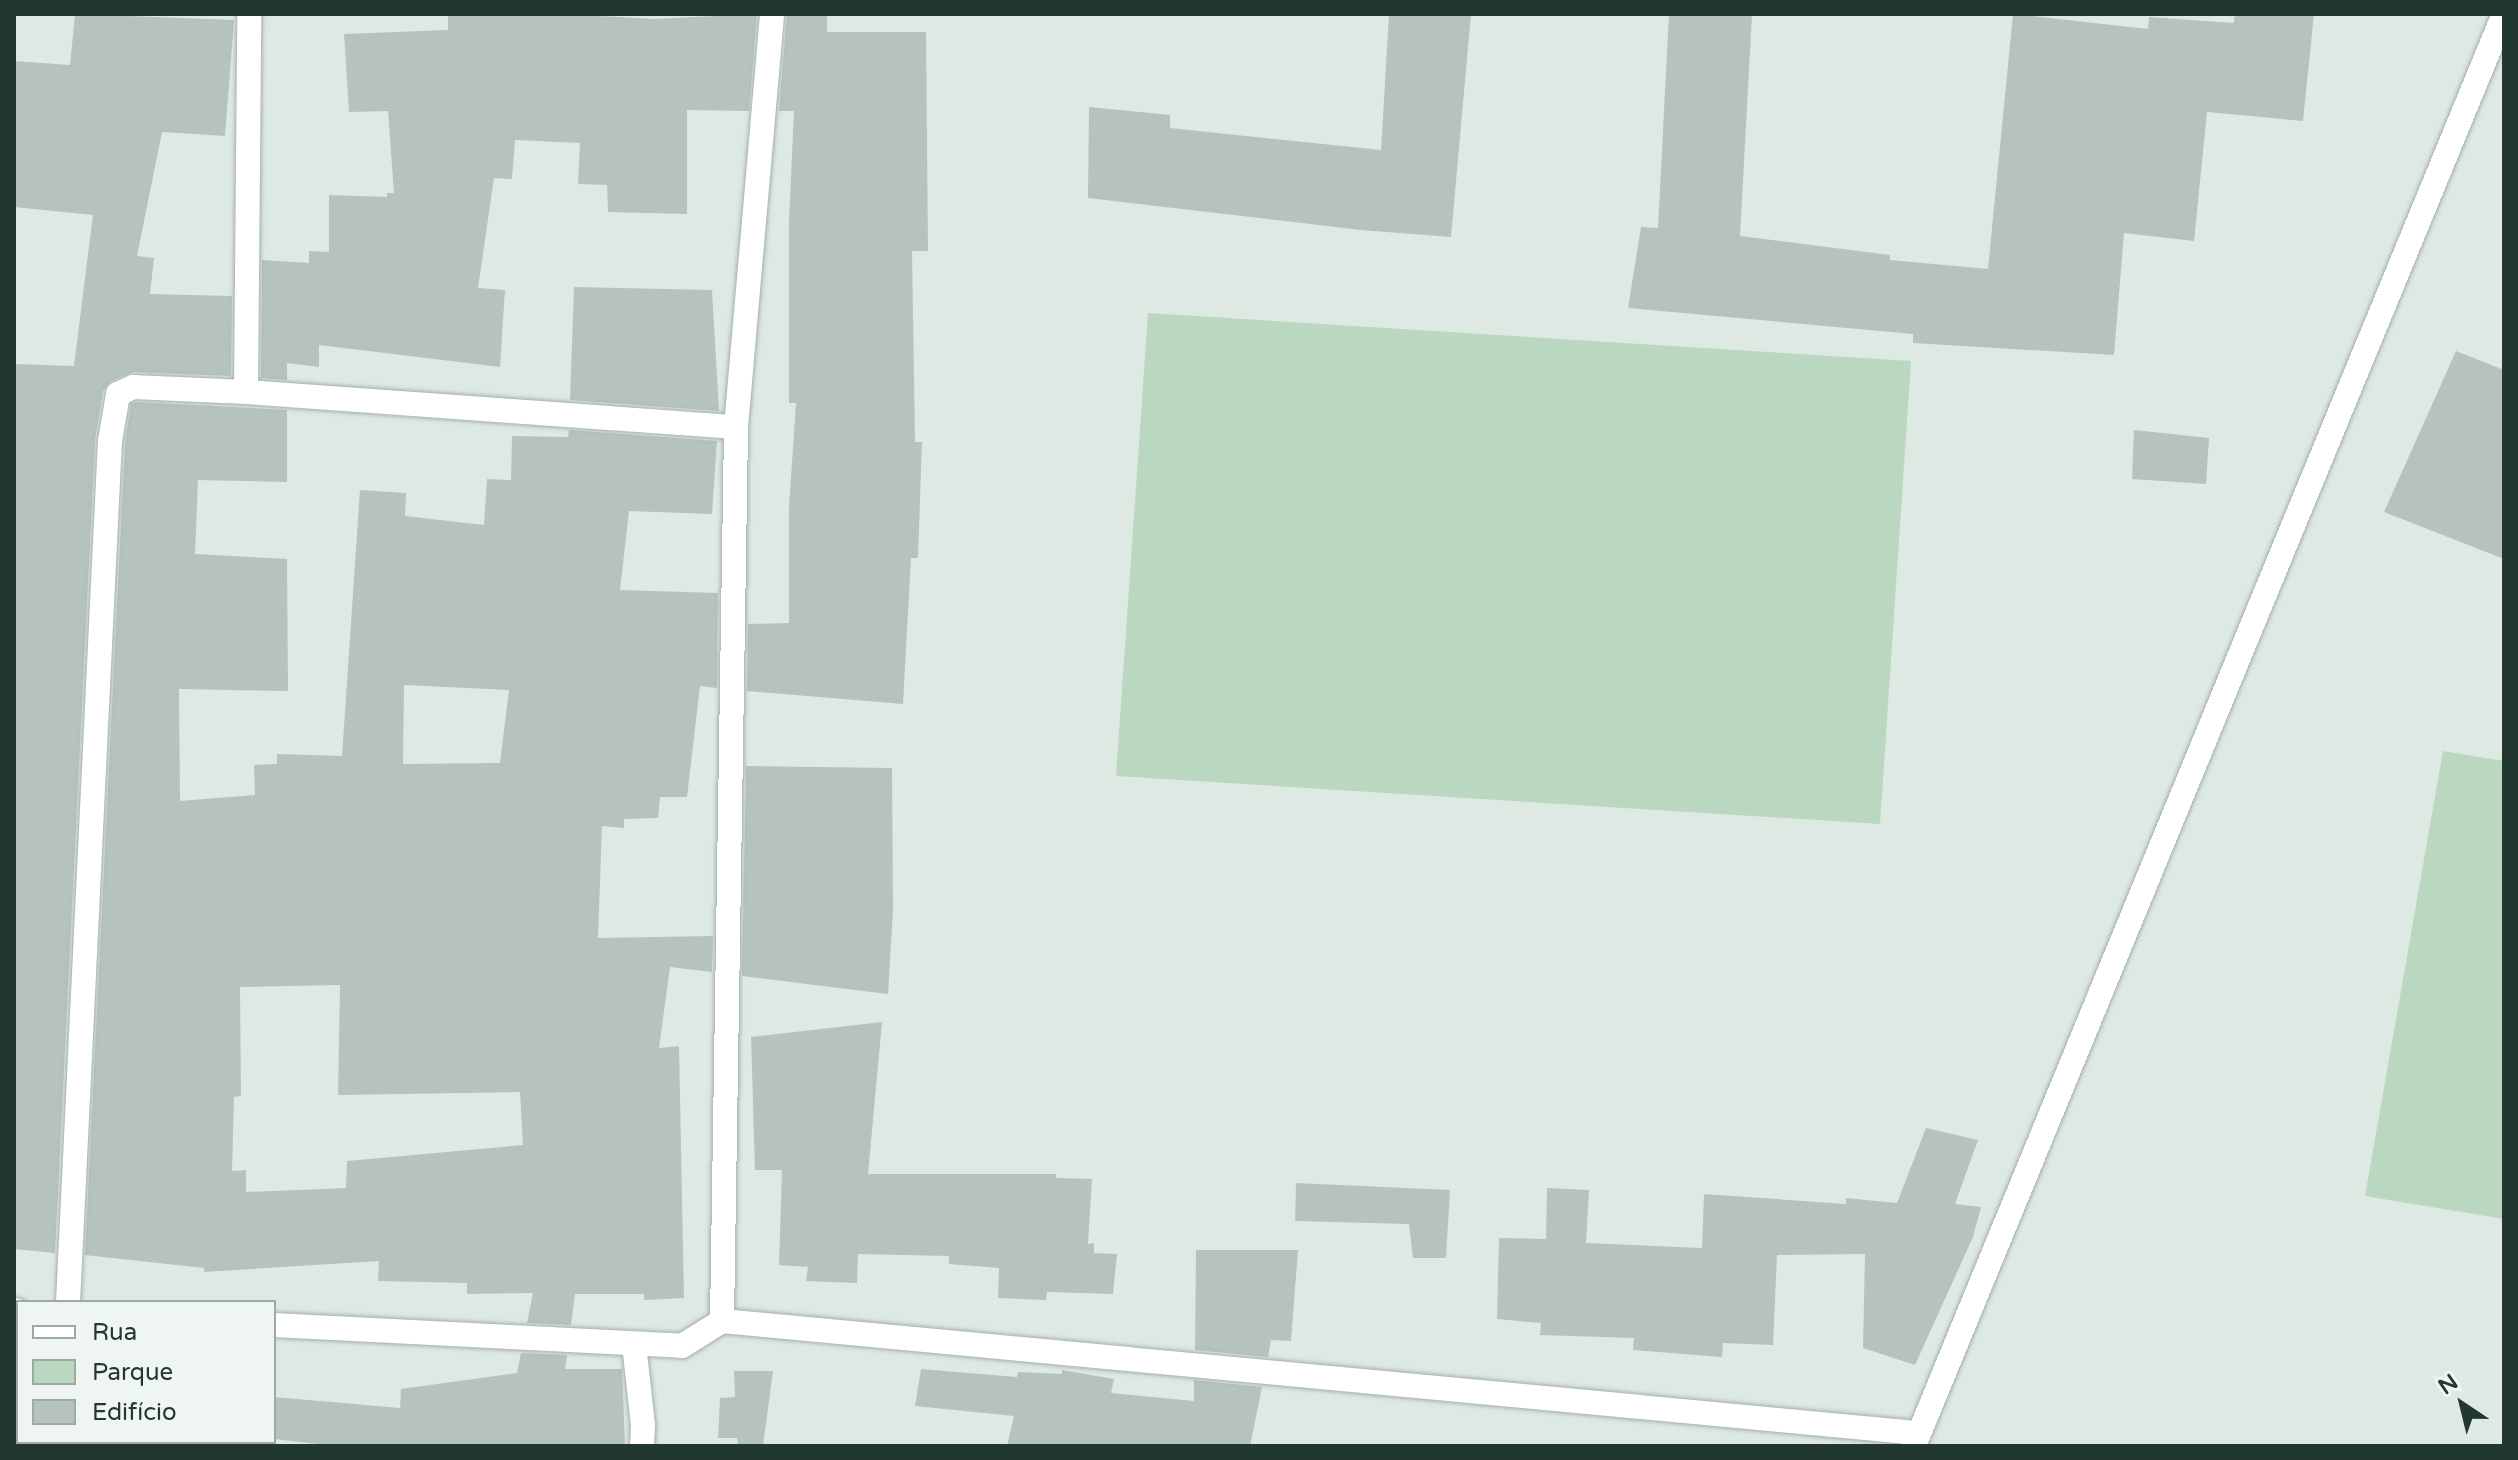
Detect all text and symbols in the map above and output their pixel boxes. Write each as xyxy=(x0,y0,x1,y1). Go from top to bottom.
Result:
legend xyxy=(16,1300,276,1444)
text: Rua xyxy=(92,1318,137,1347)
text: Parque xyxy=(92,1358,173,1387)
north arrow xyxy=(2422,1364,2502,1444)
text: N xyxy=(2434,1369,2463,1400)
text: Edifício xyxy=(92,1398,177,1427)

